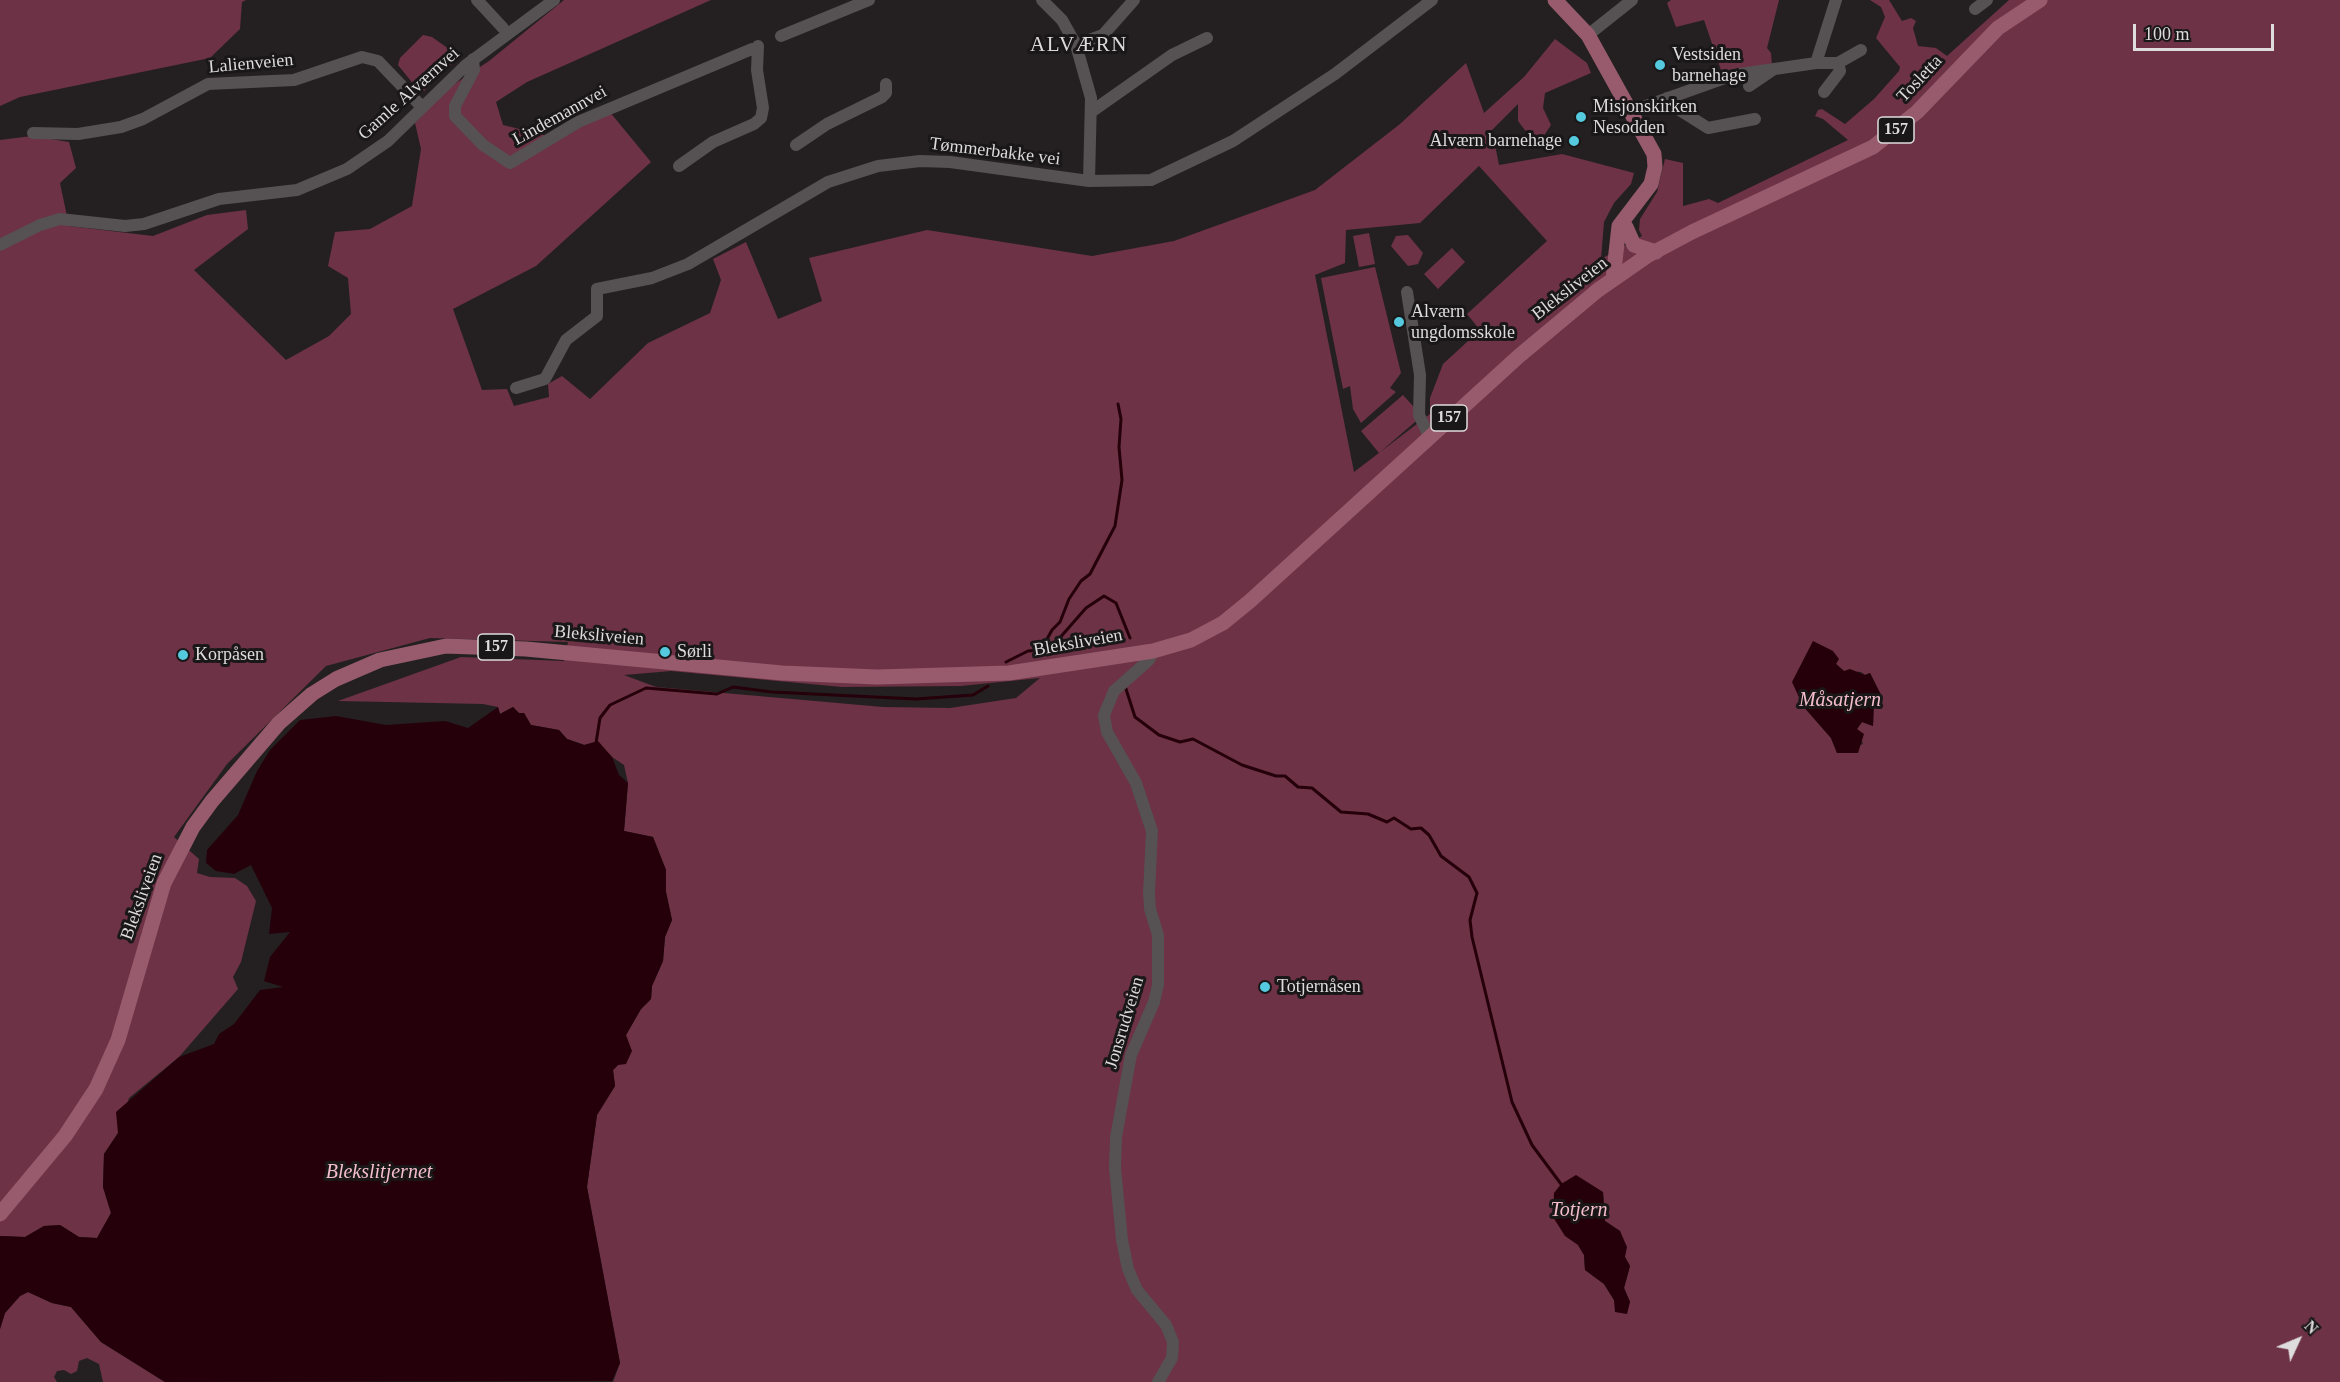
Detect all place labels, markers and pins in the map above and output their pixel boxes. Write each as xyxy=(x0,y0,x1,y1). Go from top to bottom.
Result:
place label: Vestsiden barnehage xyxy=(1672,44,1746,86)
marker: Vestsiden barnehage xyxy=(1653,58,1667,72)
place label: Misjonskirken Nesodden xyxy=(1593,96,1697,138)
marker: Misjonskirken Nesodden xyxy=(1574,110,1588,124)
place label: Alværn barnehage xyxy=(1430,130,1562,152)
marker: Alværn barnehage xyxy=(1567,134,1581,148)
place label: Alværn ungdomsskole xyxy=(1411,301,1515,344)
marker: Alværn ungdomsskole xyxy=(1392,315,1406,329)
place label: Sørli xyxy=(677,641,712,663)
place label: Korpåsen xyxy=(195,644,264,666)
marker: Sørli xyxy=(658,645,672,659)
marker: Korpåsen xyxy=(176,648,190,662)
place label: Totjernåsen xyxy=(1277,976,1361,998)
marker: Totjernåsen xyxy=(1258,980,1272,994)

